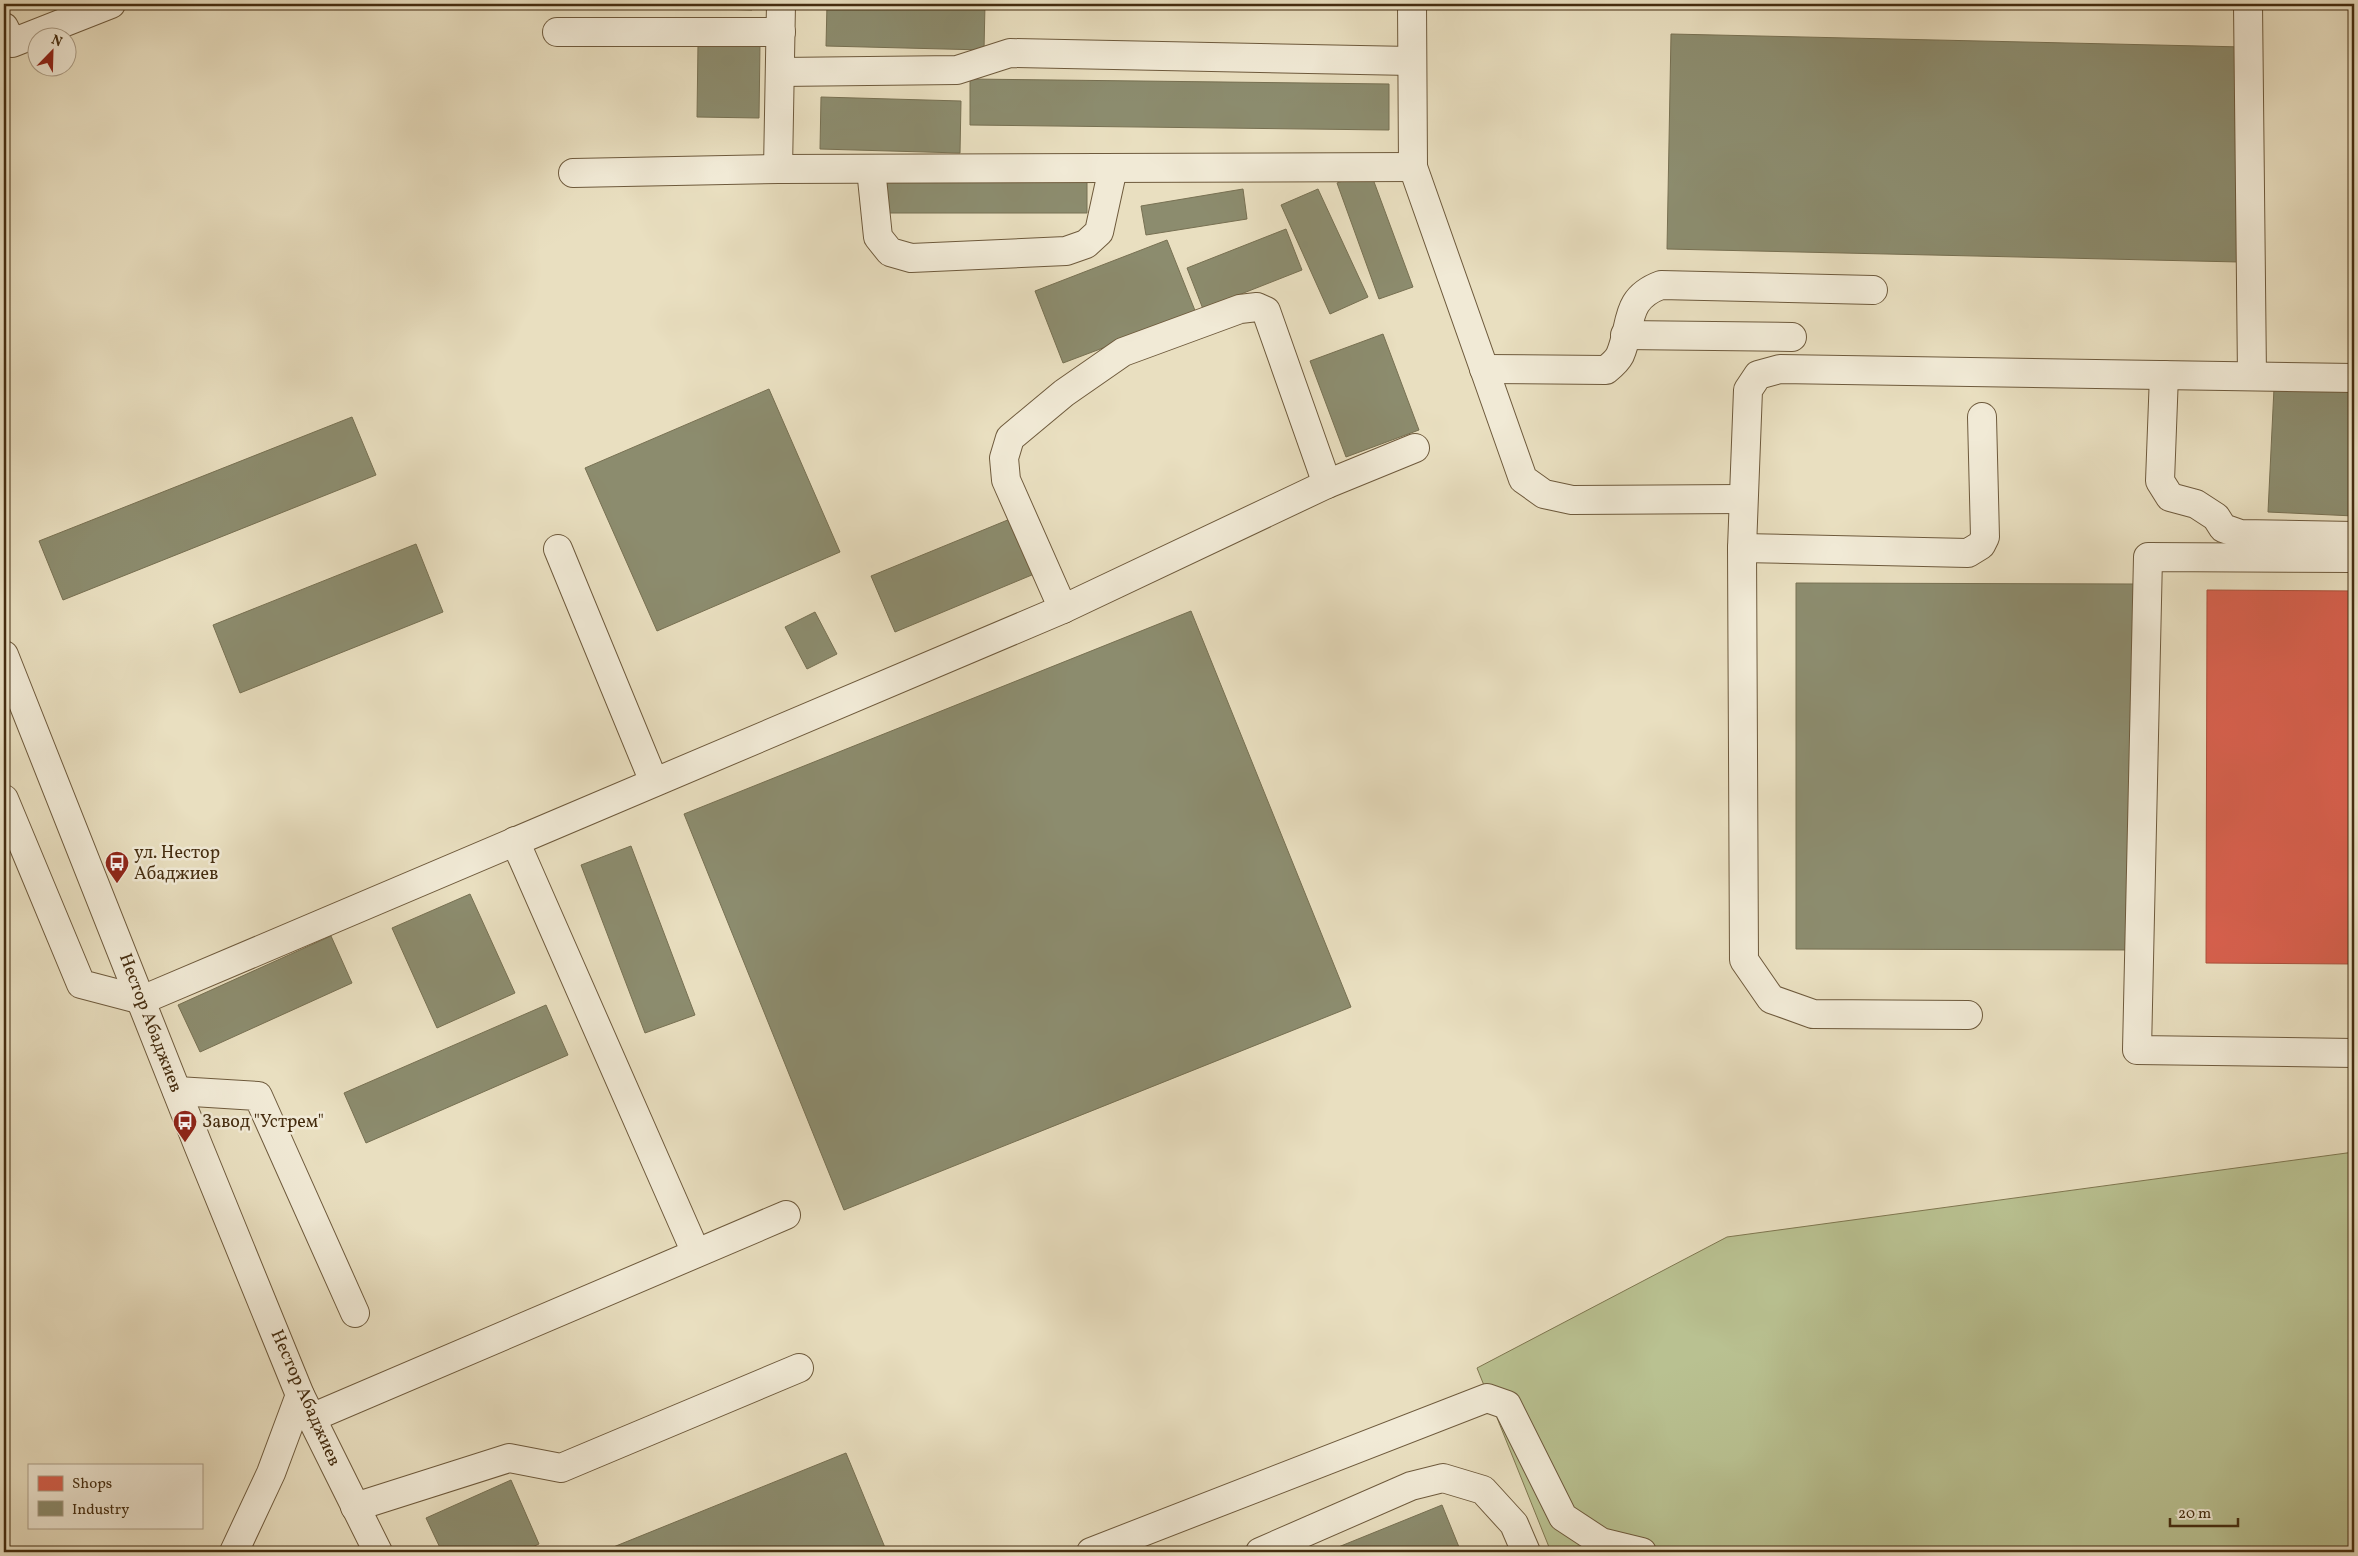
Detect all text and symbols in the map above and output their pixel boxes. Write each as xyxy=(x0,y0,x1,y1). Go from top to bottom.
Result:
north arrow xyxy=(28,28,78,78)
text: N xyxy=(48,31,65,52)
place label: ул. Нестор Абаджиев xyxy=(134,841,220,887)
bus stop icon: ул. Нестор Абаджиев xyxy=(104,850,130,884)
street label: Нестор Абаджиев xyxy=(112,950,188,1096)
bus stop icon: Завод "Устрем" xyxy=(172,1109,198,1143)
place label: Завод "Устрем" xyxy=(202,1110,324,1135)
street label: Нестор Абаджиев xyxy=(264,1326,346,1470)
legend xyxy=(28,1464,202,1528)
text: Shops xyxy=(72,1474,112,1495)
scale bar xyxy=(2170,1496,2238,1528)
text: Industry xyxy=(72,1500,129,1521)
text: 20 m xyxy=(2178,1504,2211,1525)

